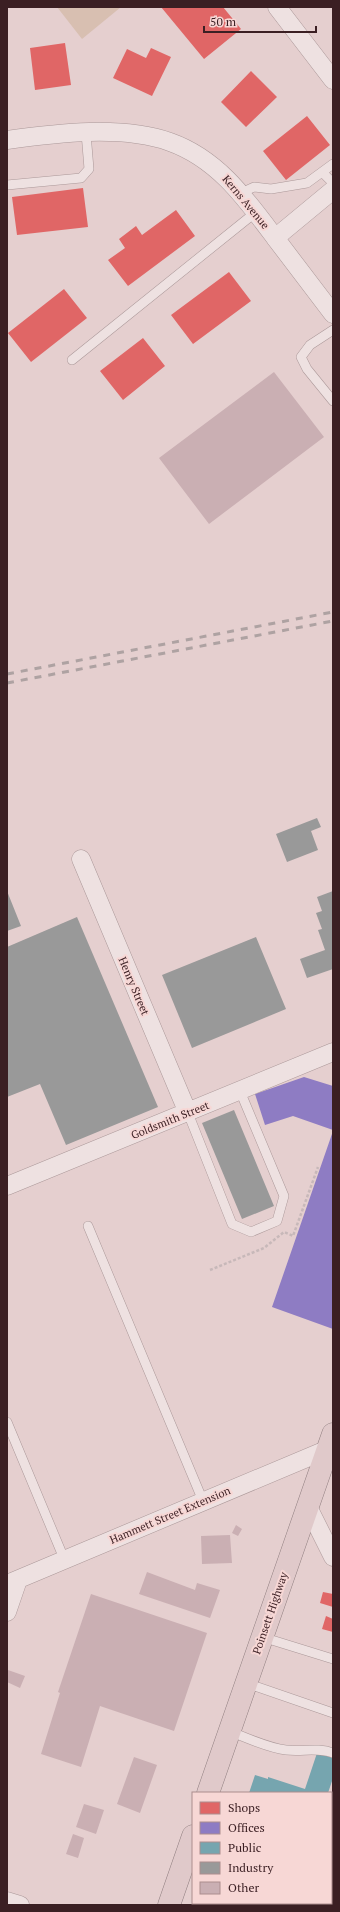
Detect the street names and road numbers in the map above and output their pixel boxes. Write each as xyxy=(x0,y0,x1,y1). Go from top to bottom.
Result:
street label: Kerns Avenue xyxy=(219,172,273,232)
street label: Henry Street xyxy=(115,955,153,1017)
street label: Goldsmith Street xyxy=(129,1098,211,1142)
street label: Hammett Street Extension xyxy=(107,1483,233,1547)
street label: Poinsett Highway xyxy=(249,1570,291,1656)

